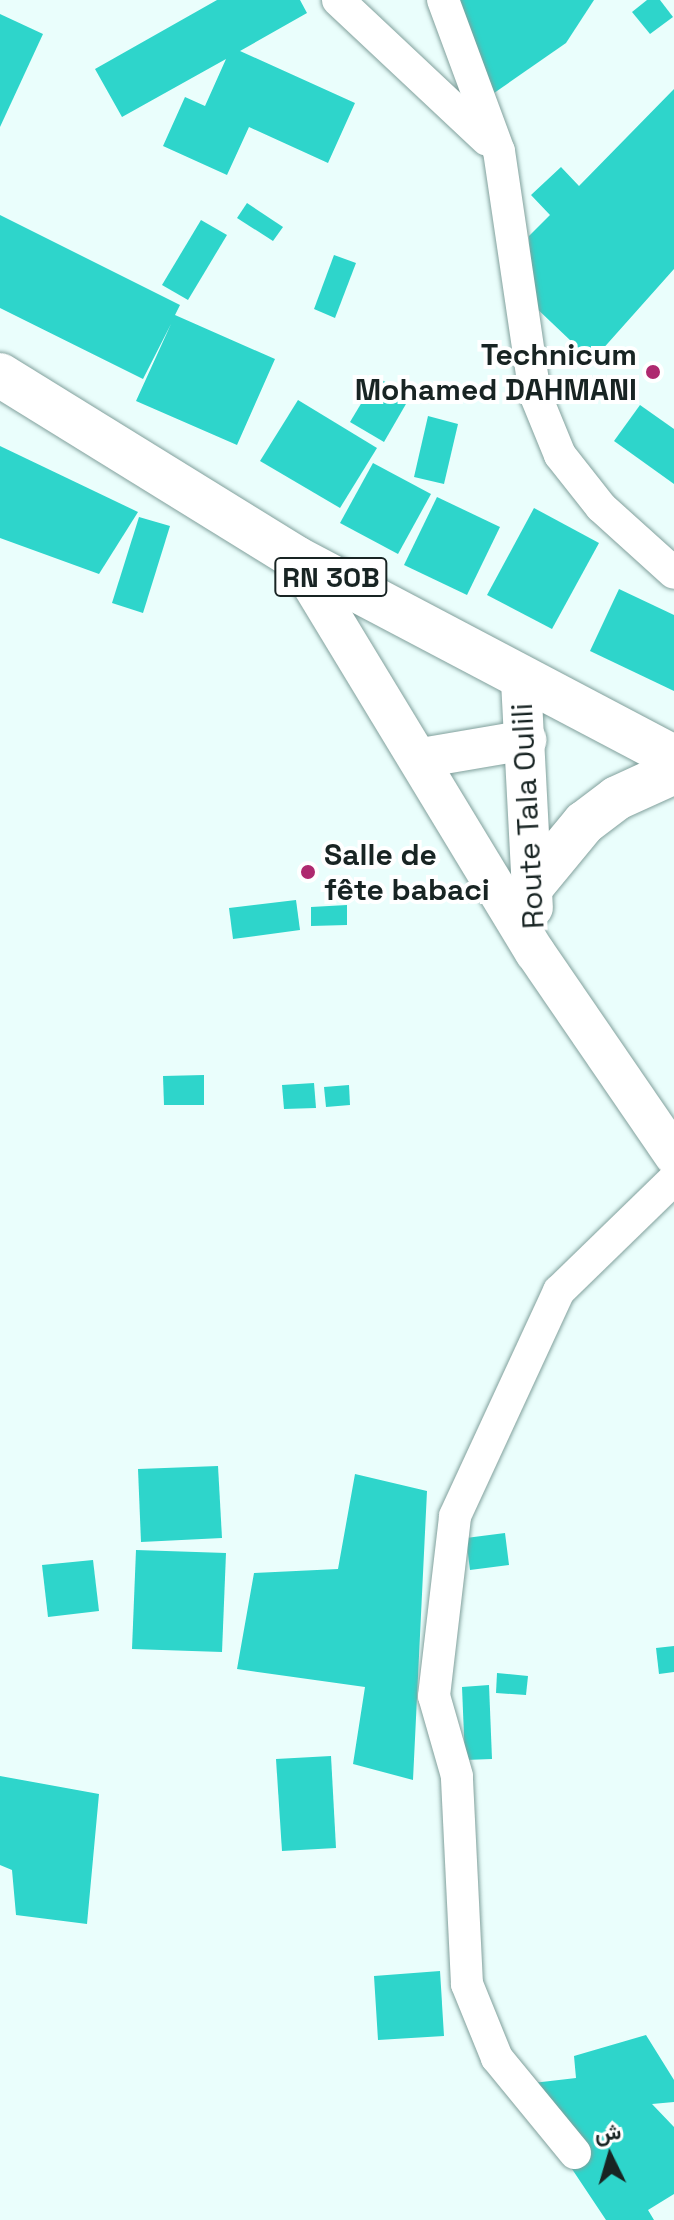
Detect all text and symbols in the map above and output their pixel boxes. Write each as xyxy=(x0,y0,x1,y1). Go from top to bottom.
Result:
place label: Technicum Mohamed DAHMANI xyxy=(355,337,637,408)
marker: Technicum Mohamed DAHMANI xyxy=(644,363,662,381)
road number: RN 30B xyxy=(273,553,389,601)
street label: Route Tala Oulili xyxy=(504,702,552,930)
place label: Salle de fête babaci xyxy=(324,837,490,908)
marker: Salle de fête babaci xyxy=(299,863,317,881)
north arrow xyxy=(570,2116,650,2196)
text: ش xyxy=(594,2117,622,2147)

